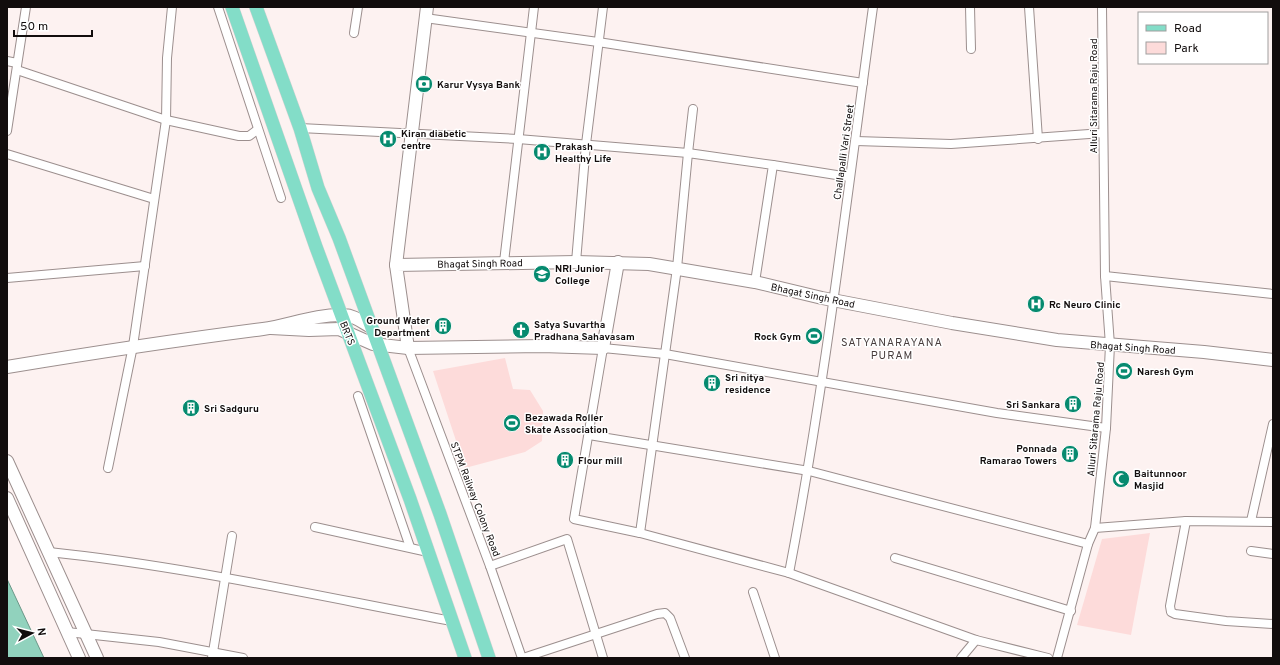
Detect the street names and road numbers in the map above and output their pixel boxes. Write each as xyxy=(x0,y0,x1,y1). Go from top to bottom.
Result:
street label: Alluri Sitarama Raju Road xyxy=(1088,38,1101,154)
street label: Challapalli Vari Street xyxy=(831,103,858,201)
street label: Bhagat Singh Road xyxy=(437,257,523,272)
street label: Bhagat Singh Road xyxy=(769,281,856,312)
street label: BRTS xyxy=(336,320,357,347)
street label: Bhagat Singh Road xyxy=(1090,339,1176,358)
street label: Alluri Sitarama Raju Road xyxy=(1085,361,1108,477)
street label: STPM Railway Colony Road xyxy=(447,440,502,559)

